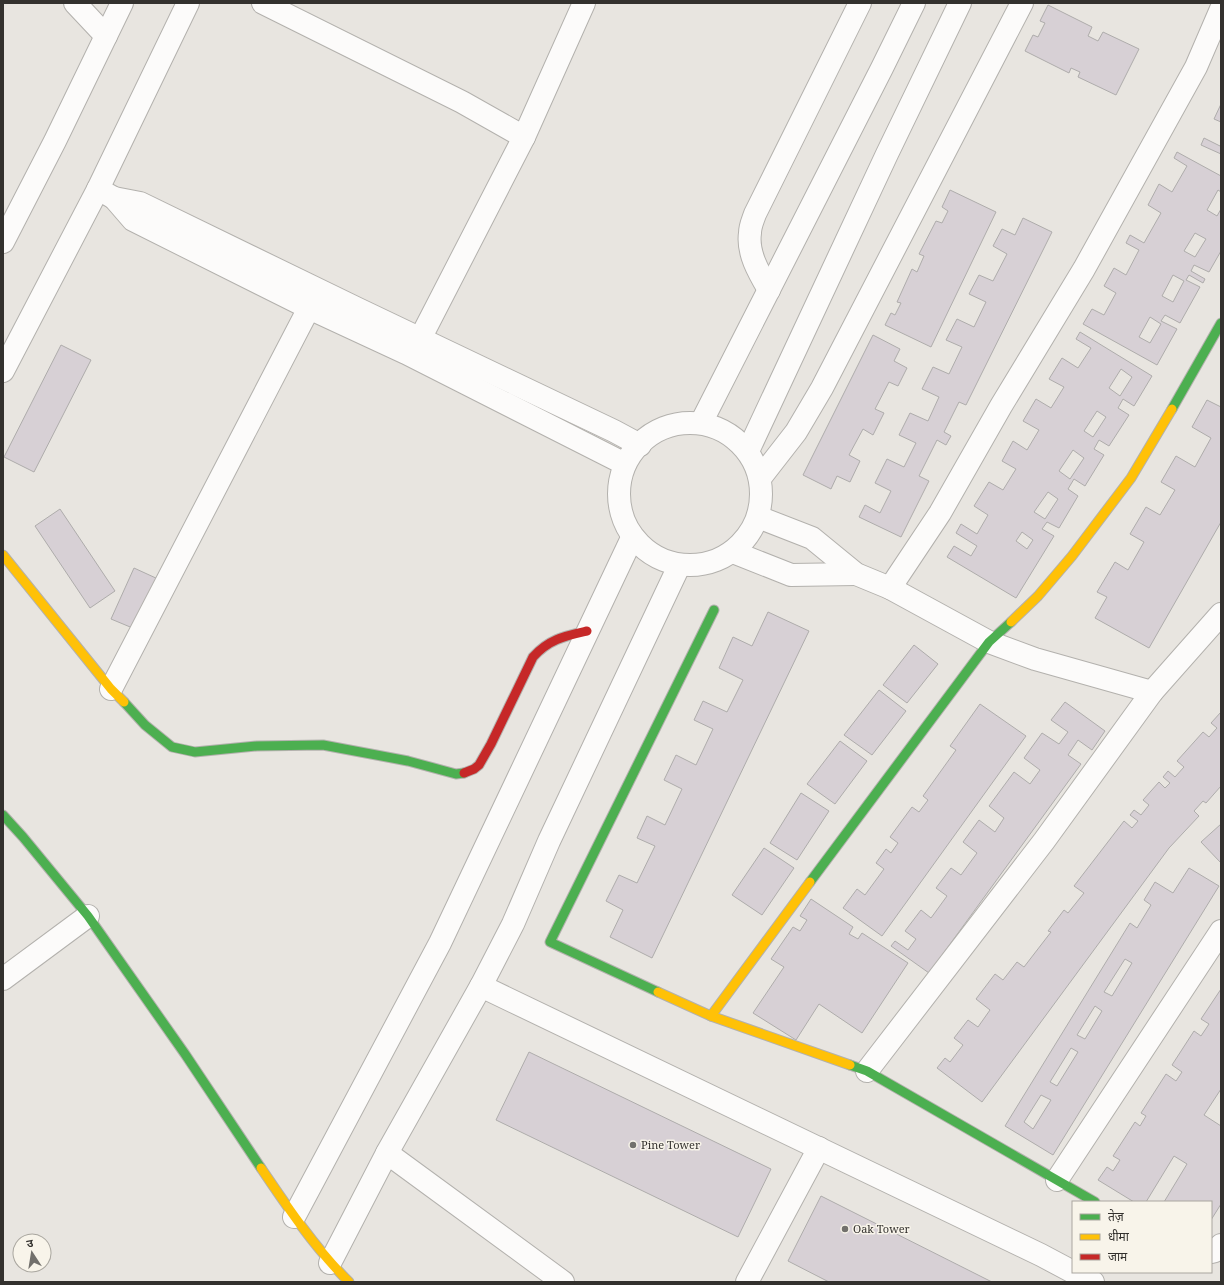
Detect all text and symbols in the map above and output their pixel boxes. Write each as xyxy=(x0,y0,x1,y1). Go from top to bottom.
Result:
place label: Pine Tower xyxy=(641,1137,701,1152)
marker: Pine Tower xyxy=(628,1140,638,1150)
legend xyxy=(1072,1201,1212,1273)
text: तेज़ xyxy=(1108,1208,1125,1225)
place label: Oak Tower xyxy=(853,1221,911,1236)
marker: Oak Tower xyxy=(840,1224,850,1234)
text: धीमा xyxy=(1108,1228,1130,1245)
north arrow xyxy=(12,1233,52,1273)
text: उ xyxy=(25,1235,35,1251)
text: जाम xyxy=(1108,1248,1128,1265)

